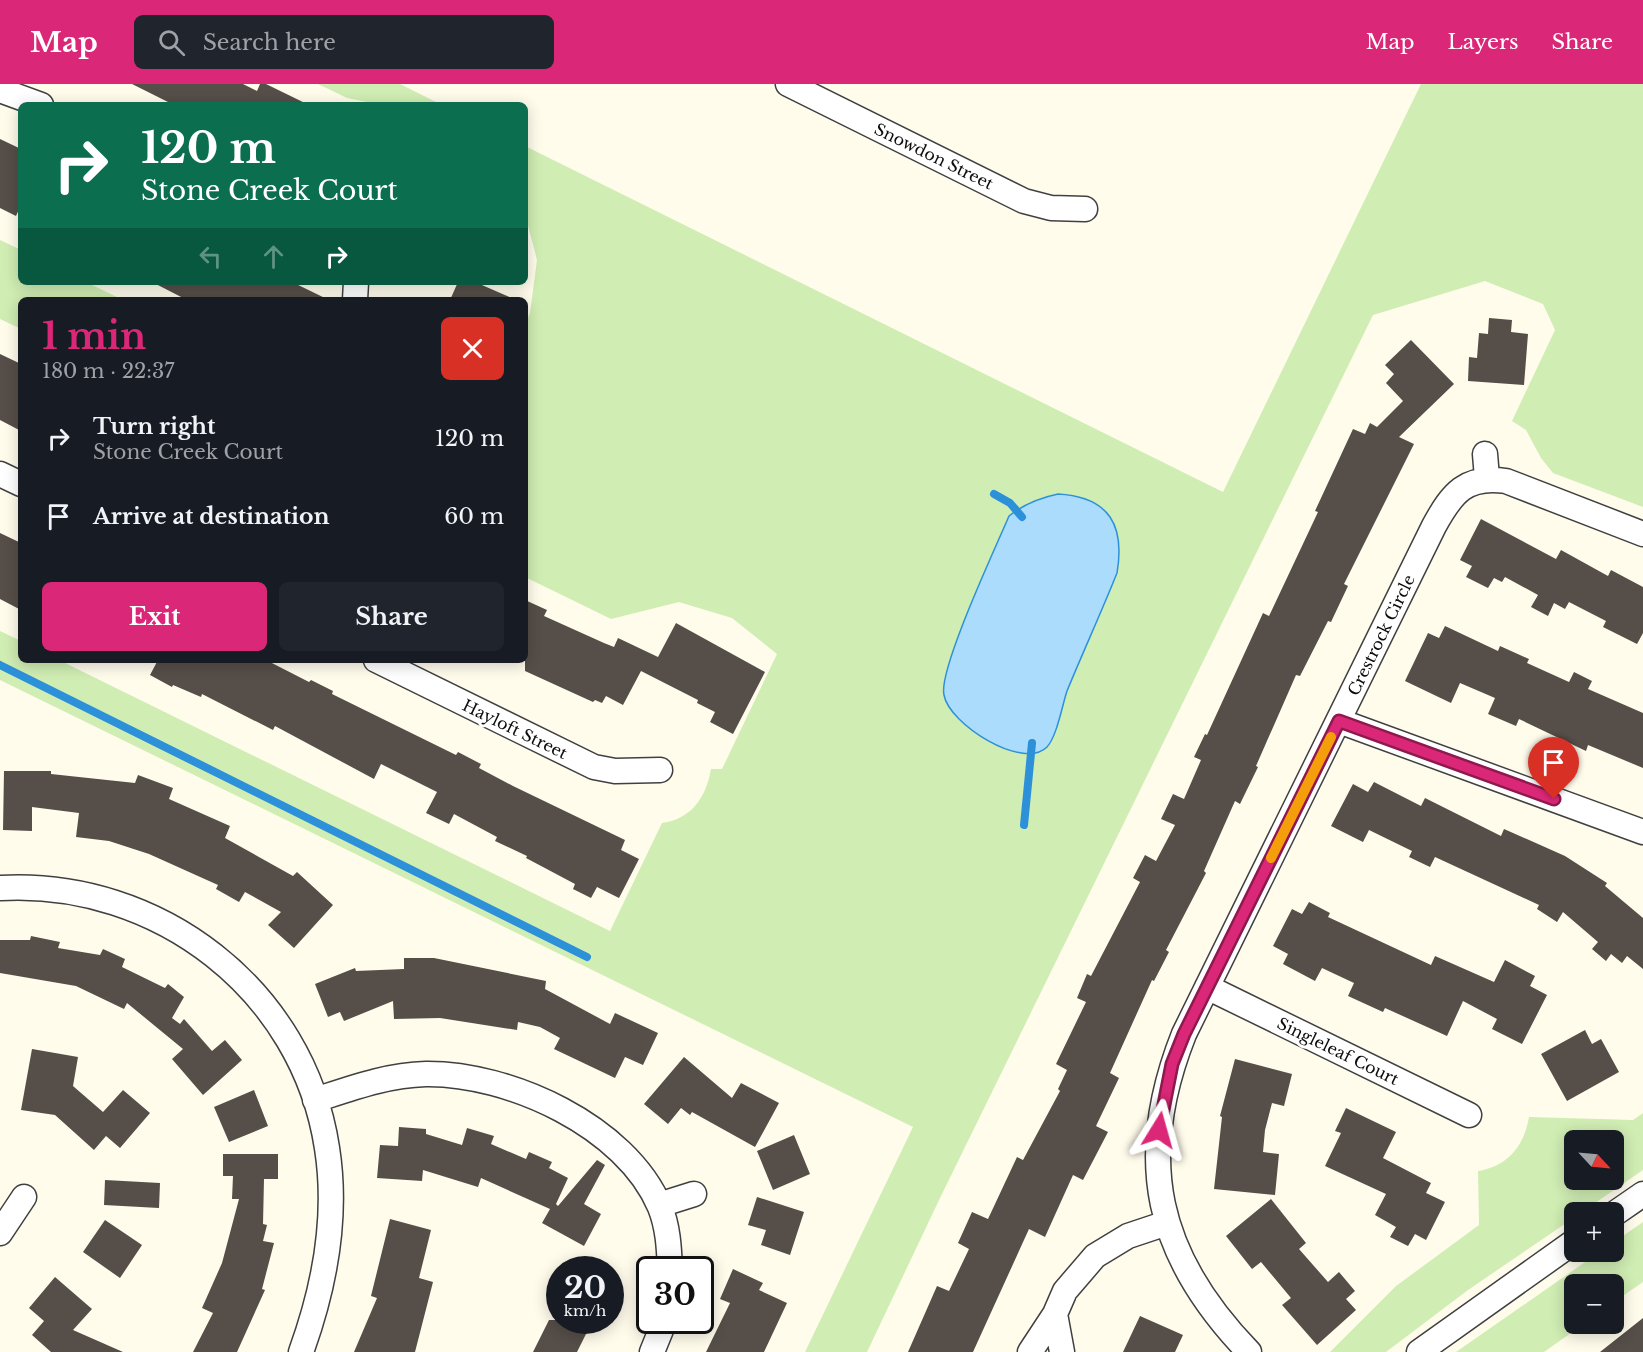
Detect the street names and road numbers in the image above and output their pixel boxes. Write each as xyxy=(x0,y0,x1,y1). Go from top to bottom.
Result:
street label: Snowdon Street xyxy=(871,119,997,193)
street label: Crestrock Circle xyxy=(1343,571,1419,699)
street label: Hayloft Street xyxy=(459,695,571,763)
street label: Singleleaf Court xyxy=(1274,1013,1402,1089)

